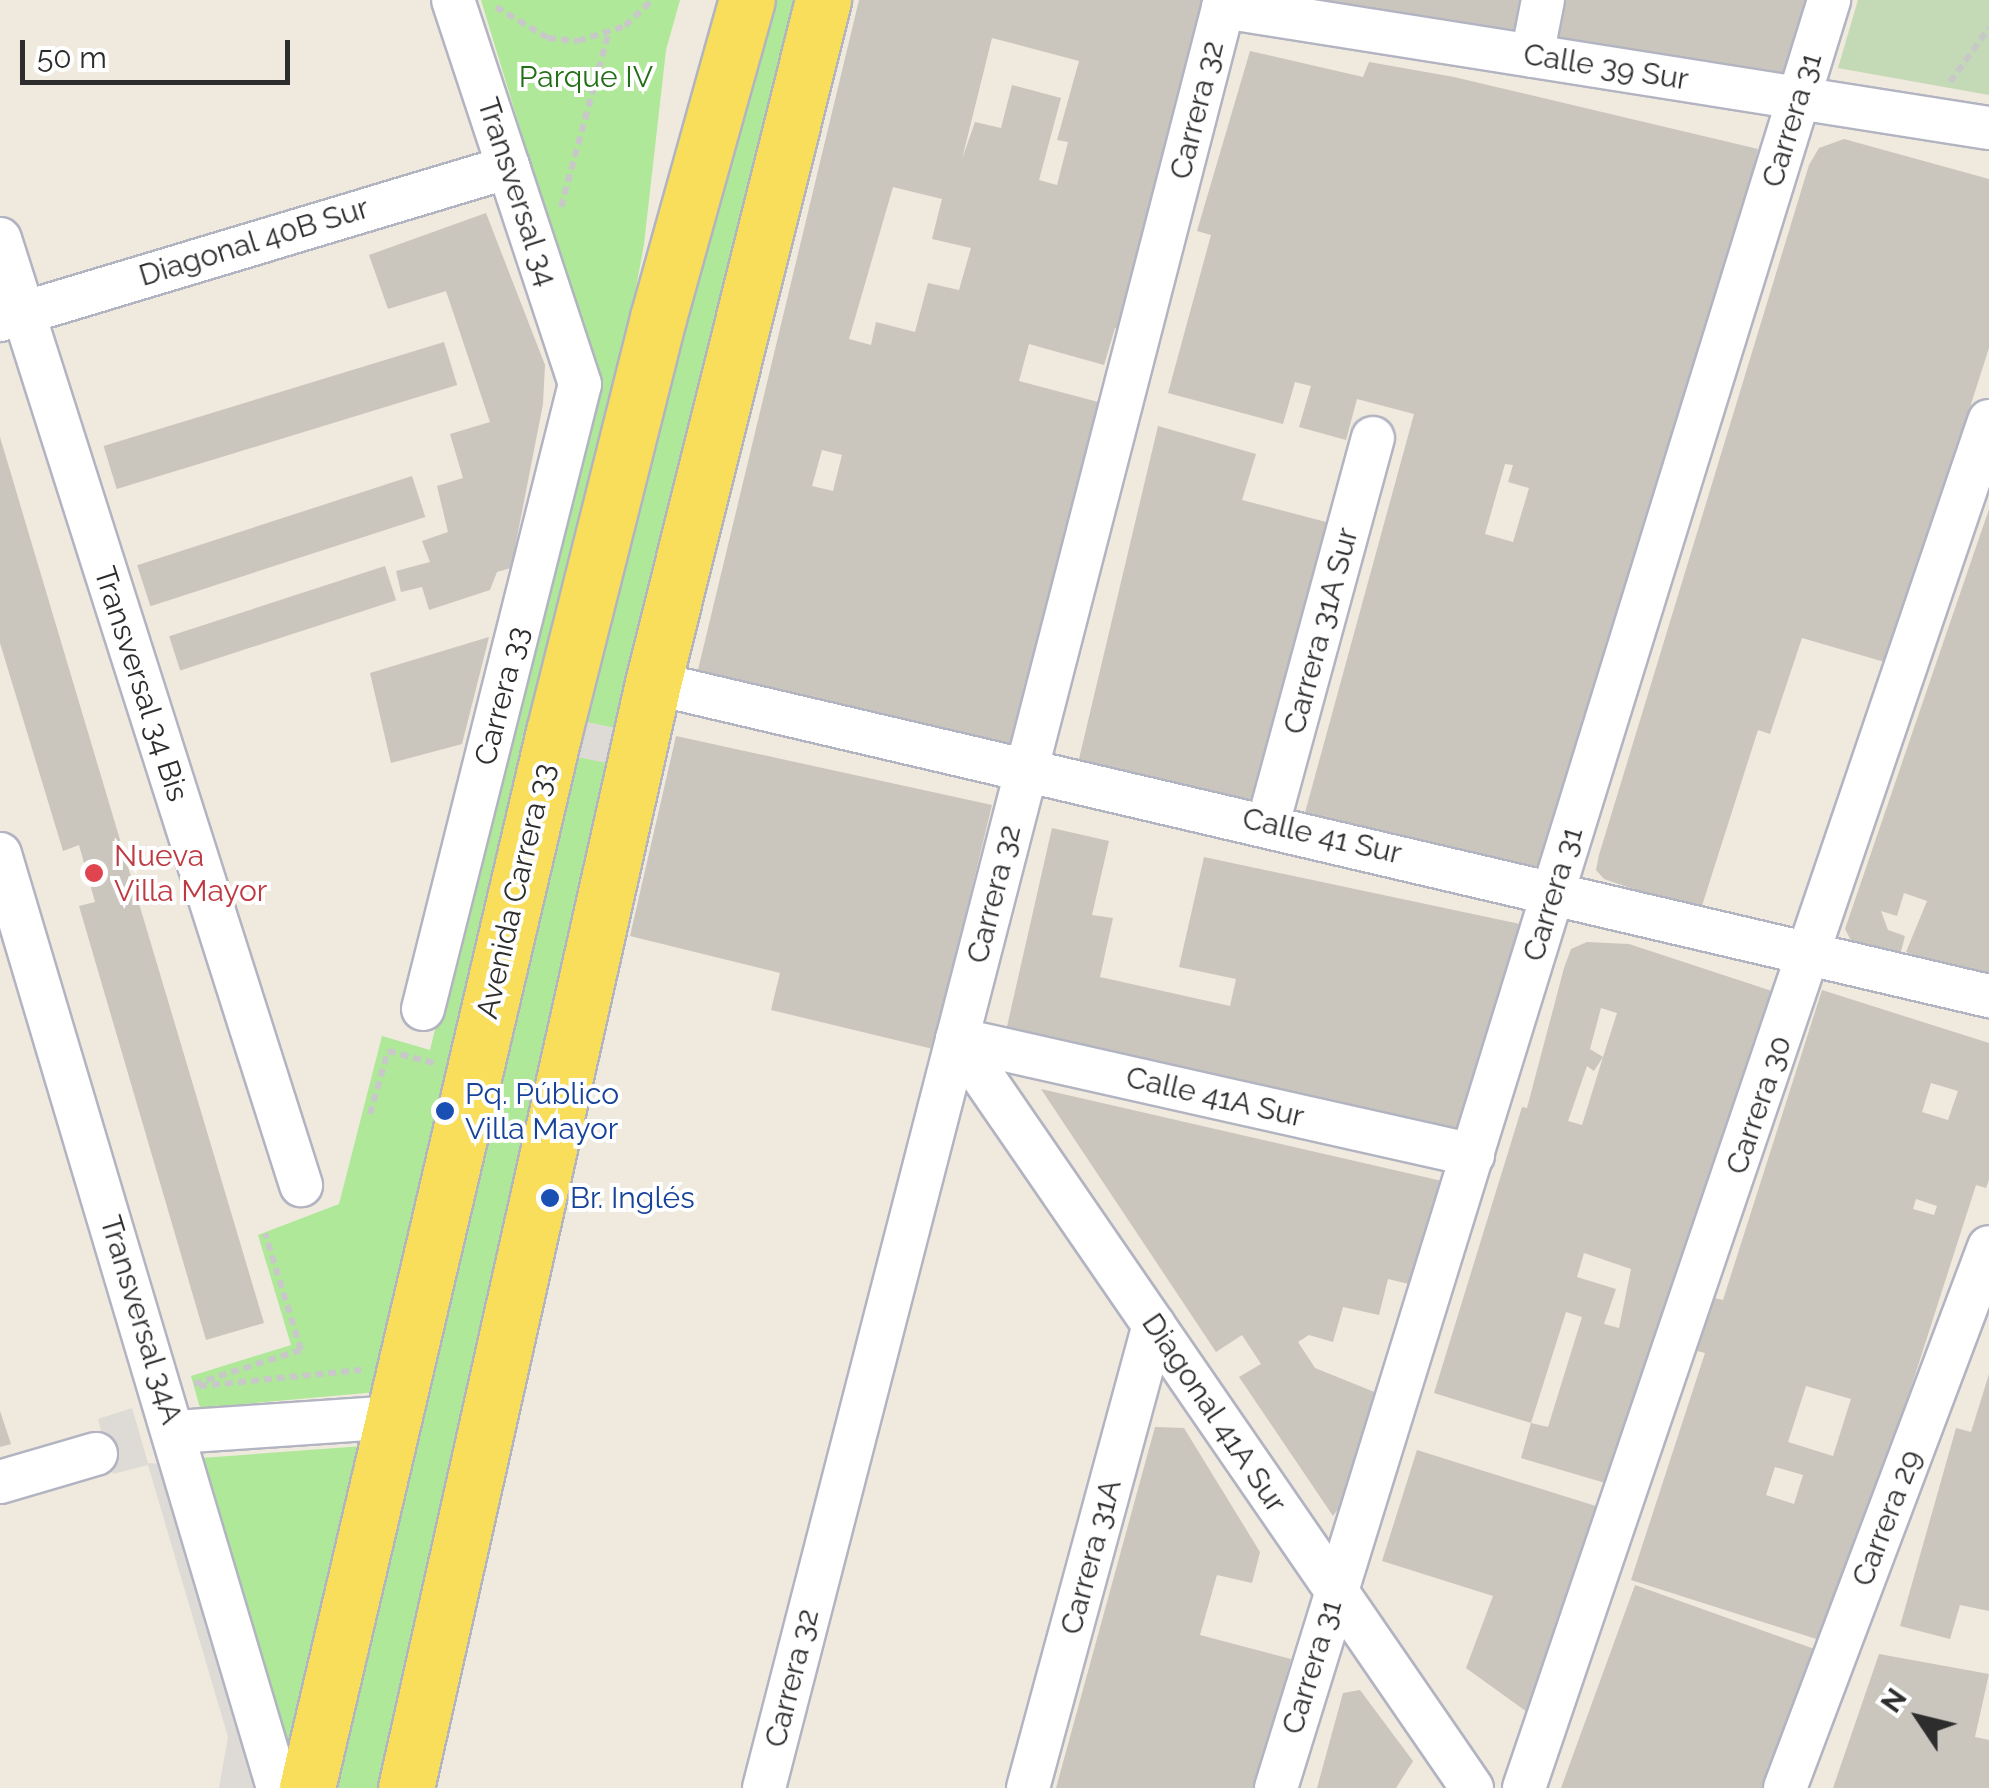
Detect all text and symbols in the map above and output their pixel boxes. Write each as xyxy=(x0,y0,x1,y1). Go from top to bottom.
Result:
scale bar xyxy=(25,20,295,82)
street label: Calle 39 Sur xyxy=(1521,36,1691,98)
street label: Carrera 32 xyxy=(1162,37,1232,183)
text: 50 m xyxy=(37,40,107,75)
street label: Carrera 31 xyxy=(1755,49,1829,191)
park label: Parque IV xyxy=(519,59,653,95)
street label: Transversal 34 xyxy=(469,93,565,291)
street label: Diagonal 40B Sur xyxy=(134,190,374,294)
street label: Carrera 31A Sur xyxy=(1276,524,1366,738)
street label: Transversal 34 Bis xyxy=(86,562,196,806)
street label: Carrera 33 xyxy=(467,623,537,769)
street label: Avenida Carrera 33 xyxy=(469,760,563,1022)
street label: Calle 41 Sur xyxy=(1239,800,1405,872)
street label: Carrera 32 xyxy=(959,821,1029,967)
street label: Carrera 31 xyxy=(1516,823,1590,965)
place label: Nueva Villa Mayor xyxy=(114,838,267,908)
marker: Nueva Villa Mayor xyxy=(83,862,105,884)
street label: Carrera 30 xyxy=(1719,1031,1799,1179)
street label: Calle 41A Sur xyxy=(1122,1059,1308,1135)
place label: Pq. Público Villa Mayor xyxy=(465,1076,619,1146)
marker: Pq. Público Villa Mayor xyxy=(434,1100,456,1122)
place label: Br. Inglés xyxy=(570,1180,695,1216)
marker: Br. Inglés xyxy=(539,1187,561,1209)
street label: Transversal 34A xyxy=(92,1211,190,1429)
street label: Diagonal 41A Sur xyxy=(1134,1306,1294,1520)
street label: Carrera 29 xyxy=(1845,1445,1929,1591)
street label: Carrera 31A xyxy=(1053,1476,1129,1638)
street label: Carrera 31 xyxy=(1275,1596,1349,1738)
street label: Carrera 32 xyxy=(757,1605,827,1751)
north arrow xyxy=(1869,1668,1969,1768)
text: N xyxy=(1874,1682,1914,1719)

